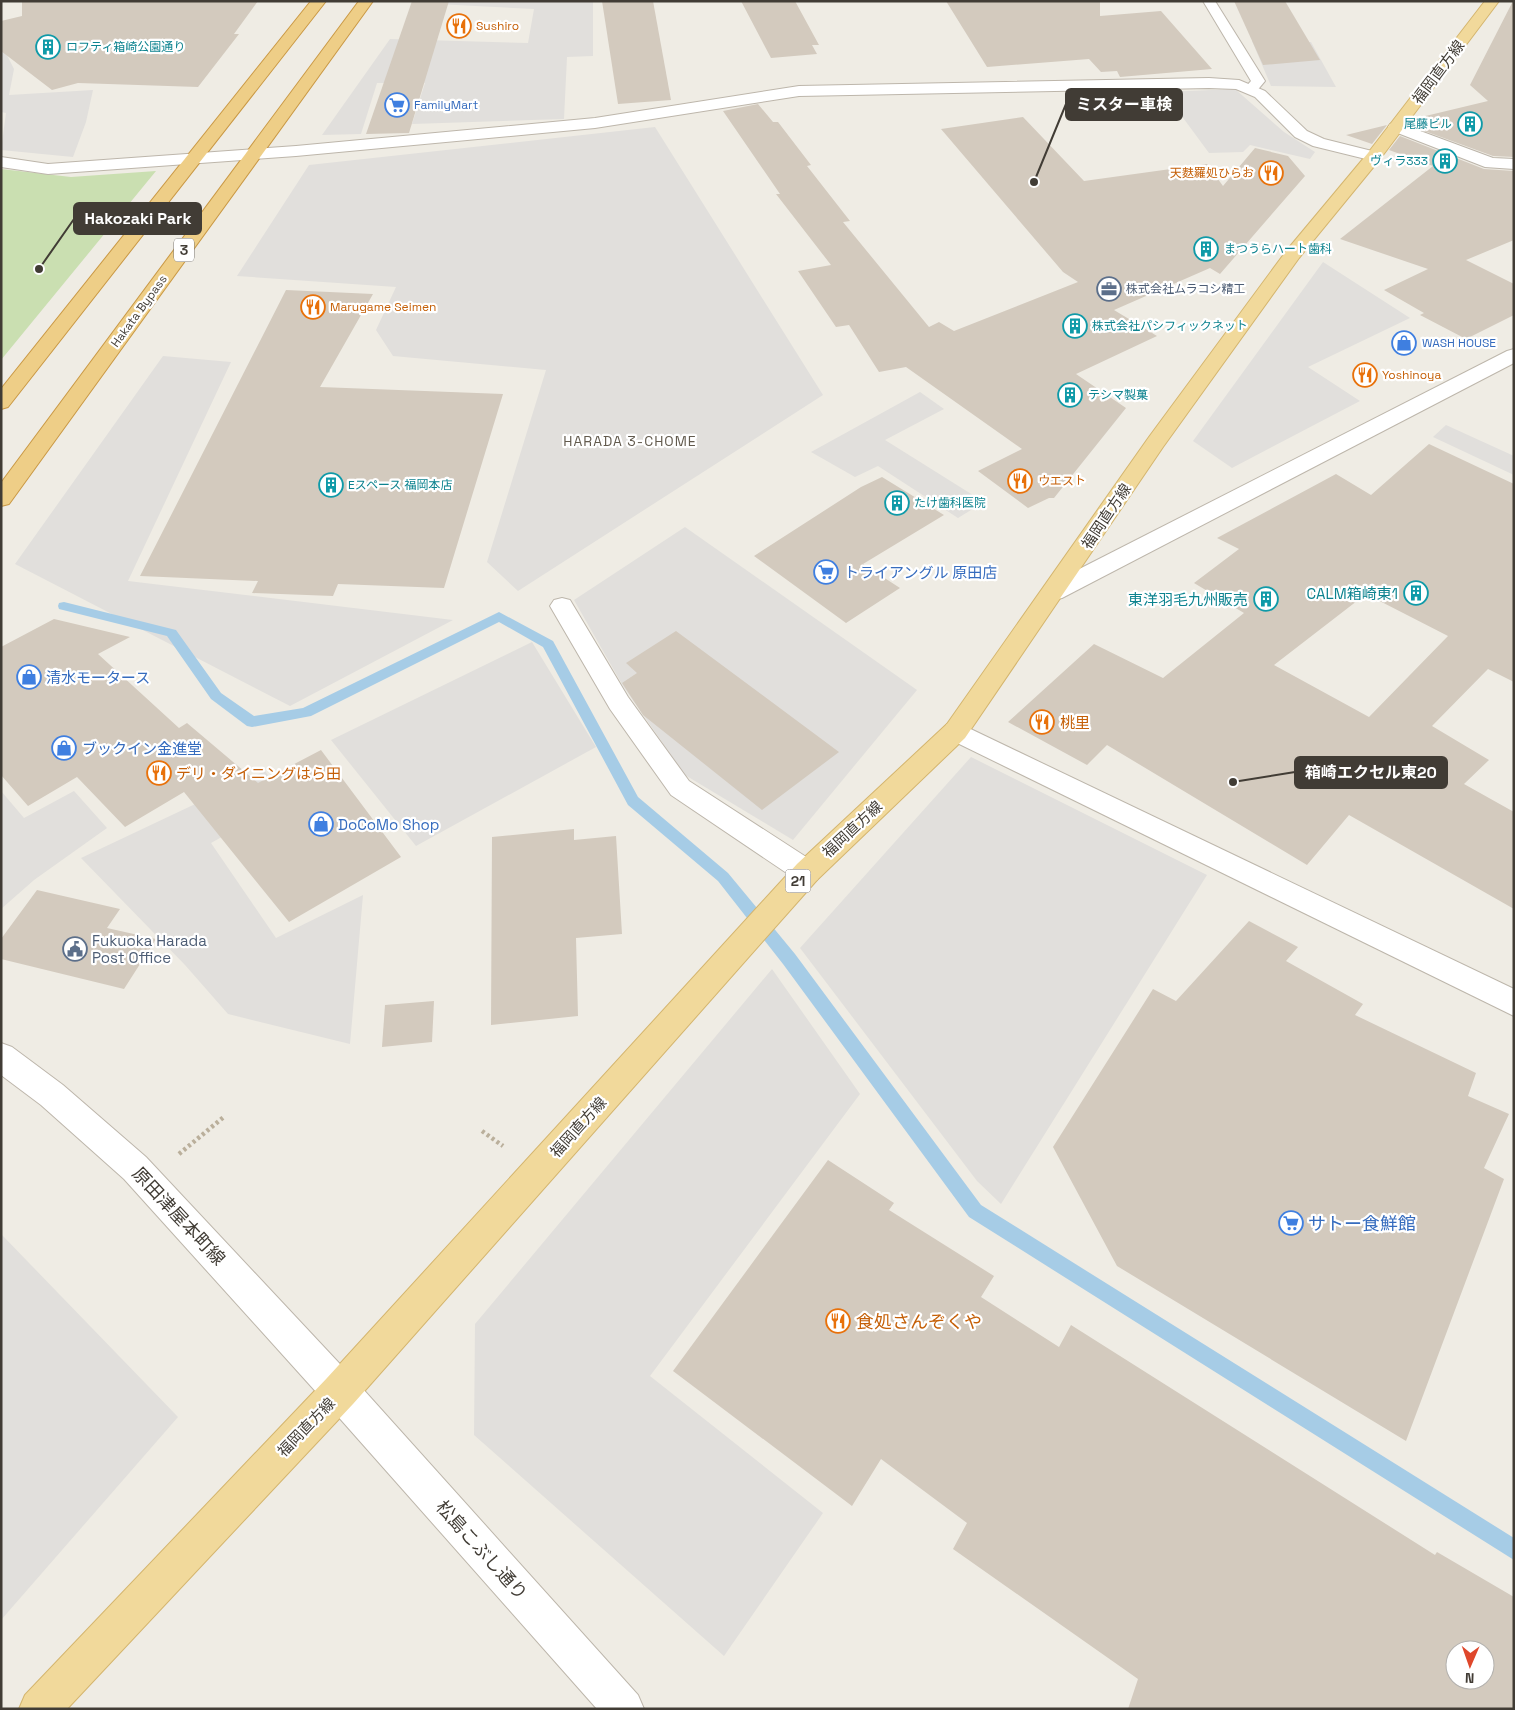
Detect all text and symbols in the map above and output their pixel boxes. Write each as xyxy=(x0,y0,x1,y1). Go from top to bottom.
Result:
restaurant icon: Sushiro xyxy=(446,13,472,39)
place label: Sushiro xyxy=(476,18,519,34)
building icon: ロフティ箱崎公園通り xyxy=(35,34,61,60)
street label: 福岡直方線 xyxy=(1408,36,1468,108)
place label: ロフティ箱崎公園通り xyxy=(66,39,185,55)
callout: ミスター車検 xyxy=(1066,89,1182,120)
supermarket icon: FamilyMart xyxy=(384,92,410,118)
text: ミスター車検 xyxy=(1076,94,1173,115)
place label: FamilyMart xyxy=(414,97,478,113)
building icon: 尾藤ビル xyxy=(1457,111,1483,137)
place label: 尾藤ビル xyxy=(1404,116,1452,132)
building icon: ヴィラ333 xyxy=(1432,148,1458,174)
place label: ヴィラ333 xyxy=(1370,153,1428,169)
restaurant icon: 天麩羅処ひらお xyxy=(1258,160,1284,186)
place label: 天麩羅処ひらお xyxy=(1170,165,1254,181)
callout: Hakozaki Park xyxy=(74,203,201,234)
text: Hakozaki Park xyxy=(85,208,191,229)
building icon: まつうらハート歯科 xyxy=(1193,236,1219,262)
road number: 3 xyxy=(174,238,194,262)
place label: まつうらハート歯科 xyxy=(1224,241,1332,257)
street label: Hakata Bypass xyxy=(107,272,171,350)
office icon: 株式会社ムラコシ精工 xyxy=(1096,276,1122,302)
place label: 株式会社ムラコシ精工 xyxy=(1126,281,1245,297)
restaurant icon: Marugame Seimen xyxy=(300,294,326,320)
place label: Marugame Seimen xyxy=(330,299,436,315)
building icon: 株式会社パシフィックネット xyxy=(1062,313,1088,339)
place label: 株式会社パシフィックネット xyxy=(1092,318,1248,334)
shop icon: WASH HOUSE xyxy=(1391,330,1417,356)
place label: WASH HOUSE xyxy=(1422,335,1496,351)
restaurant icon: Yoshinoya xyxy=(1352,362,1378,388)
place label: Yoshinoya xyxy=(1382,367,1441,383)
building icon: テシマ製菓 xyxy=(1057,382,1083,408)
place label: テシマ製菓 xyxy=(1088,387,1148,403)
district label: HARADA 3-CHOME xyxy=(563,432,697,450)
restaurant icon: ウエスト xyxy=(1007,468,1033,494)
building icon: Eスペース 福岡本店 xyxy=(318,472,344,498)
place label: ウエスト xyxy=(1038,473,1086,489)
place label: Eスペース 福岡本店 xyxy=(348,477,452,493)
street label: 福岡直方線 xyxy=(1077,480,1135,552)
building icon: たけ歯科医院 xyxy=(884,490,910,516)
place label: たけ歯科医院 xyxy=(914,495,986,511)
supermarket icon: トライアングル 原田店 xyxy=(813,559,839,585)
place label: トライアングル 原田店 xyxy=(844,563,997,582)
building icon: CALM箱崎東1 xyxy=(1403,580,1429,606)
place label: CALM箱崎東1 xyxy=(1307,584,1398,603)
building icon: 東洋羽毛九州販売 xyxy=(1253,586,1279,612)
place label: 東洋羽毛九州販売 xyxy=(1128,590,1248,609)
shop icon: 清水モータース xyxy=(16,664,42,690)
place label: 清水モータース xyxy=(46,668,150,687)
restaurant icon: 桃里 xyxy=(1029,709,1055,735)
place label: 桃里 xyxy=(1060,713,1090,732)
shop icon: ブックイン金進堂 xyxy=(51,735,77,761)
place label: ブックイン金進堂 xyxy=(82,739,202,758)
callout: 箱崎エクセル東20 xyxy=(1295,757,1447,788)
restaurant icon: デリ・ダイニングはら田 xyxy=(146,760,172,786)
text: 箱崎エクセル東20 xyxy=(1305,762,1437,783)
place label: デリ・ダイニングはら田 xyxy=(176,764,341,783)
street label: 福岡直方線 xyxy=(818,796,886,862)
shop icon: DoCoMo Shop xyxy=(308,811,334,837)
place label: DoCoMo Shop xyxy=(338,815,440,834)
road number: 21 xyxy=(786,869,810,892)
place label: Fukuoka Harada Post Office xyxy=(92,931,207,967)
public building icon: Fukuoka Harada Post Office xyxy=(62,936,88,962)
street label: 福岡直方線 xyxy=(546,1093,610,1161)
street label: 原田津屋本町線 xyxy=(128,1162,230,1270)
supermarket icon: サトー食鮮館 xyxy=(1278,1210,1304,1236)
place label: サトー食鮮館 xyxy=(1308,1212,1416,1235)
restaurant icon: 食処さんぞくや xyxy=(825,1308,851,1334)
place label: 食処さんぞくや xyxy=(856,1310,982,1333)
street label: 福岡直方線 xyxy=(273,1393,339,1461)
street label: 松島こぶし通り xyxy=(431,1495,533,1605)
north arrow xyxy=(1445,1640,1495,1690)
text: N xyxy=(1465,1669,1475,1687)

